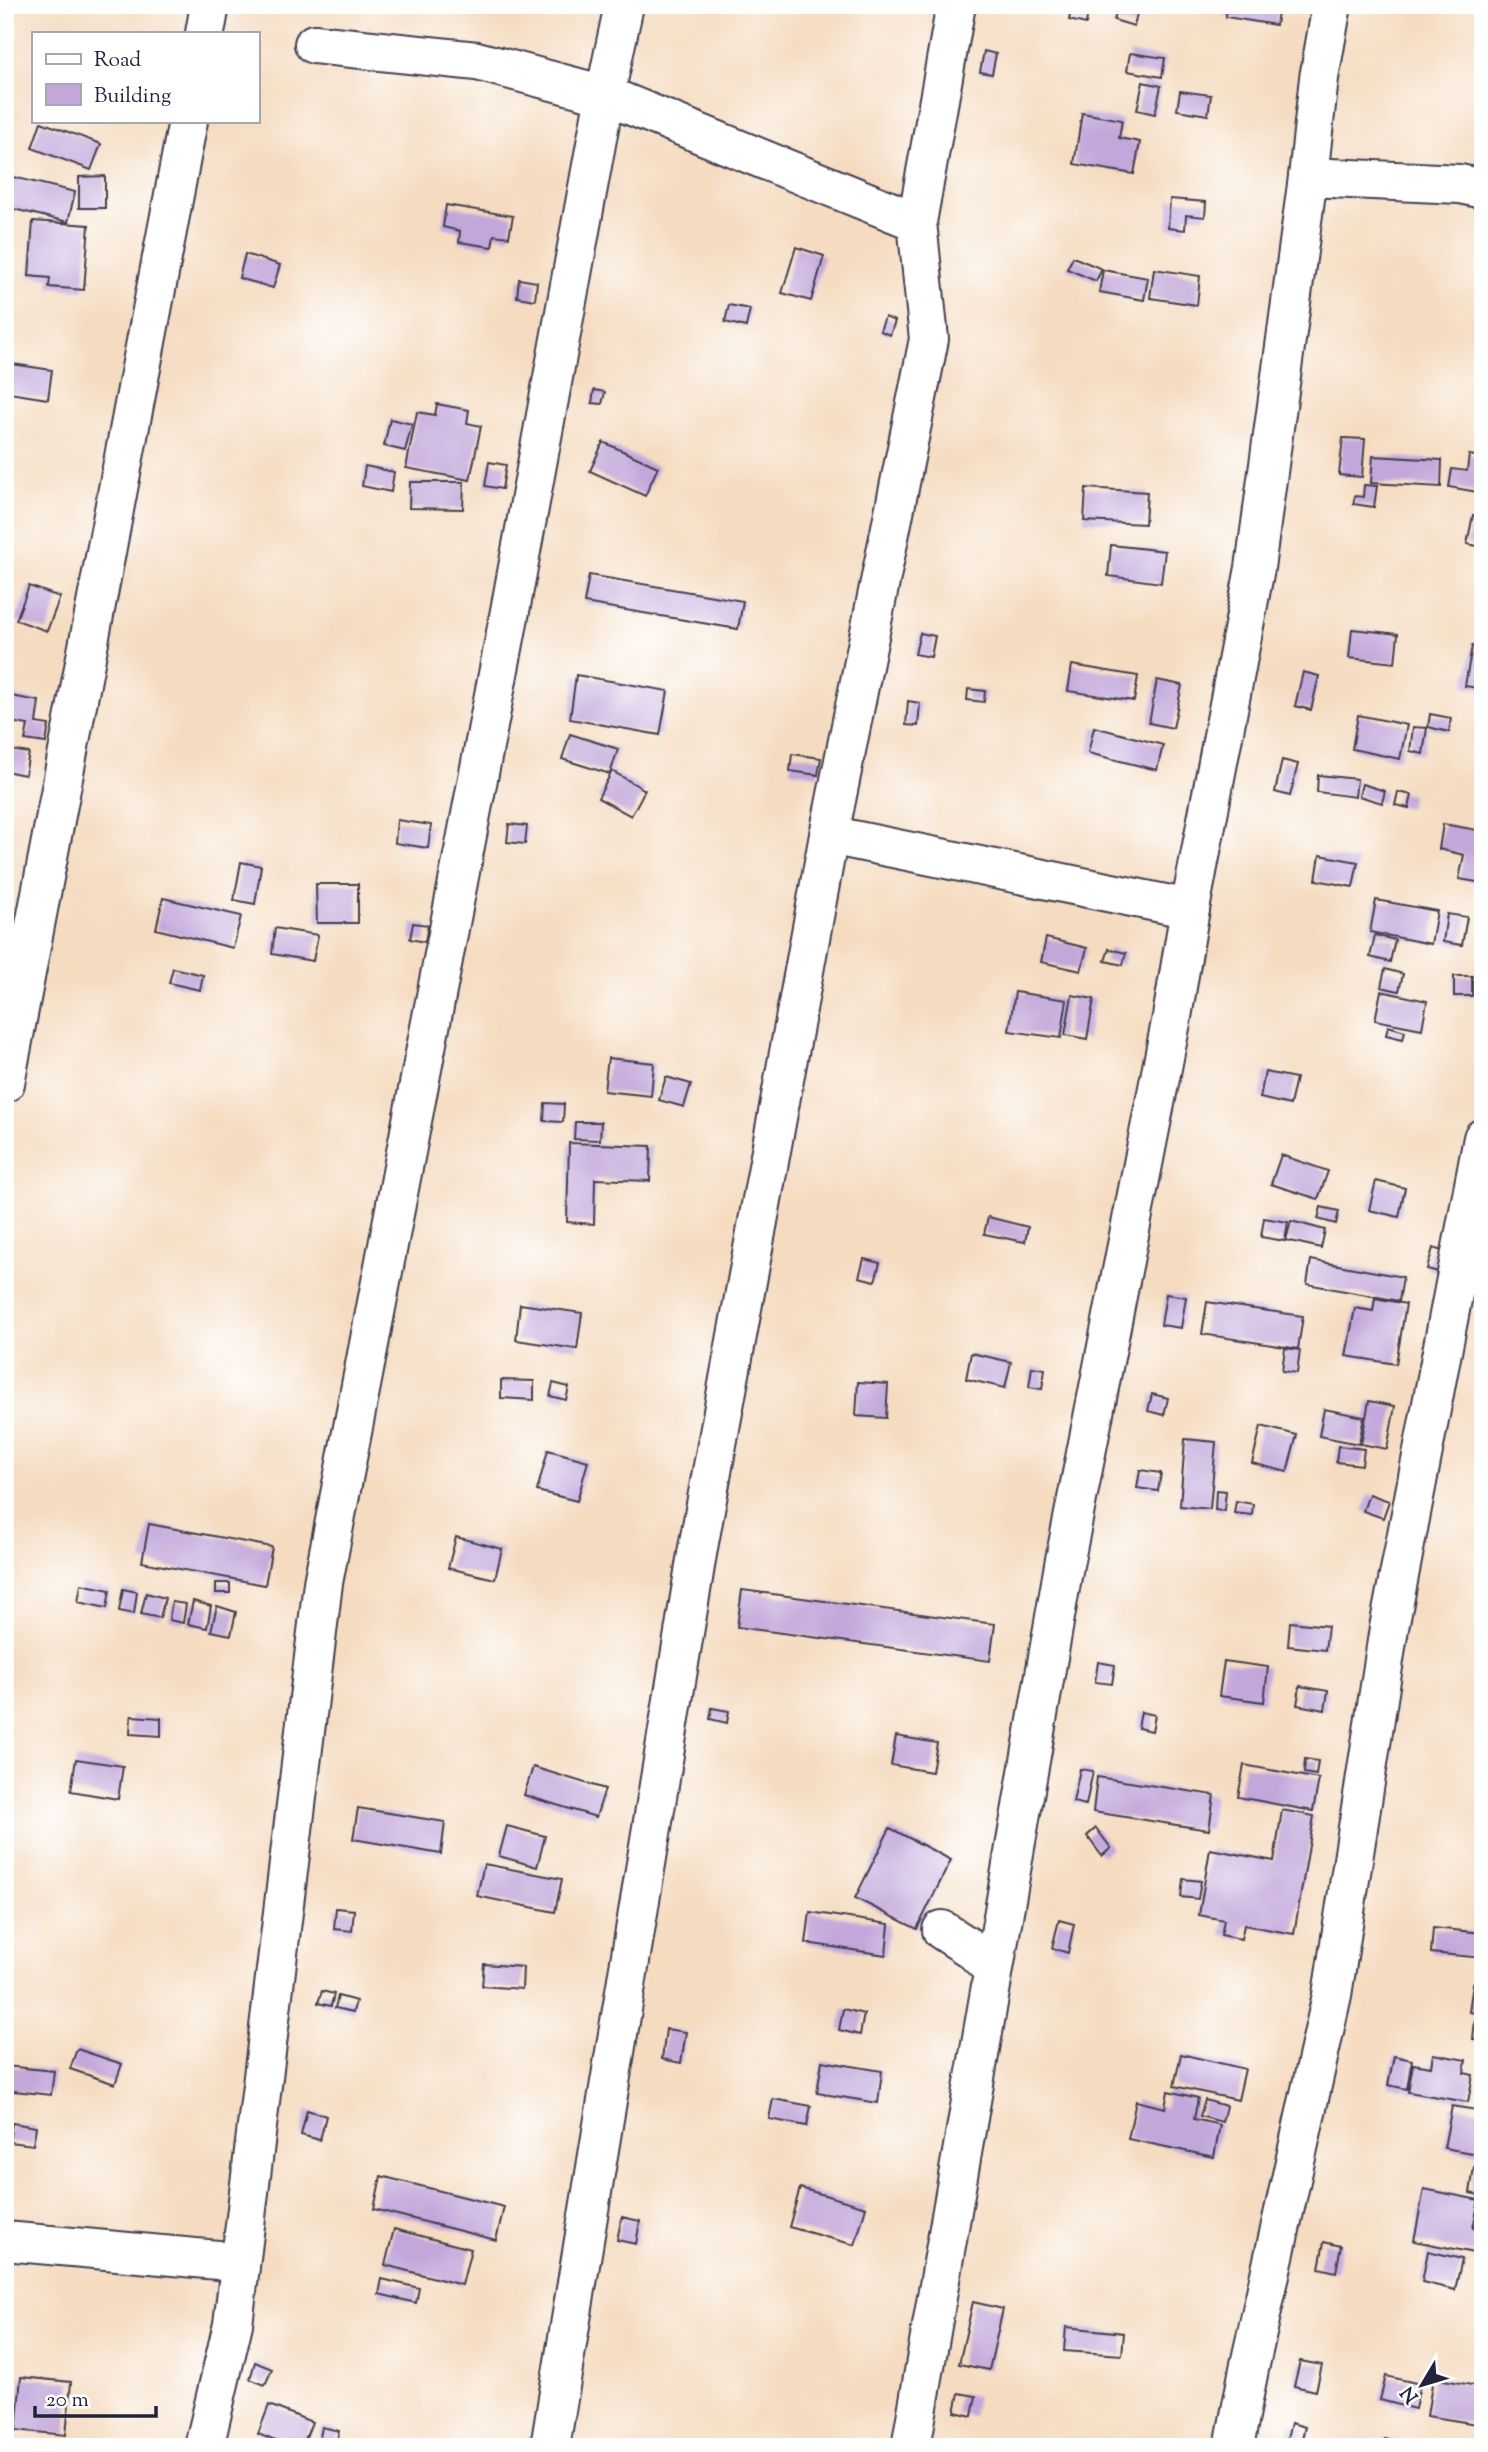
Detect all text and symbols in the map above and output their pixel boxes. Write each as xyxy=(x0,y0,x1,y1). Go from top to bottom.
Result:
legend xyxy=(32,32,259,122)
text: Road xyxy=(94,46,141,76)
text: Building xyxy=(94,82,171,112)
north arrow xyxy=(1386,2350,1456,2420)
scale bar xyxy=(35,2375,156,2419)
text: N xyxy=(1395,2380,1426,2408)
text: 20 m xyxy=(46,2386,89,2416)

